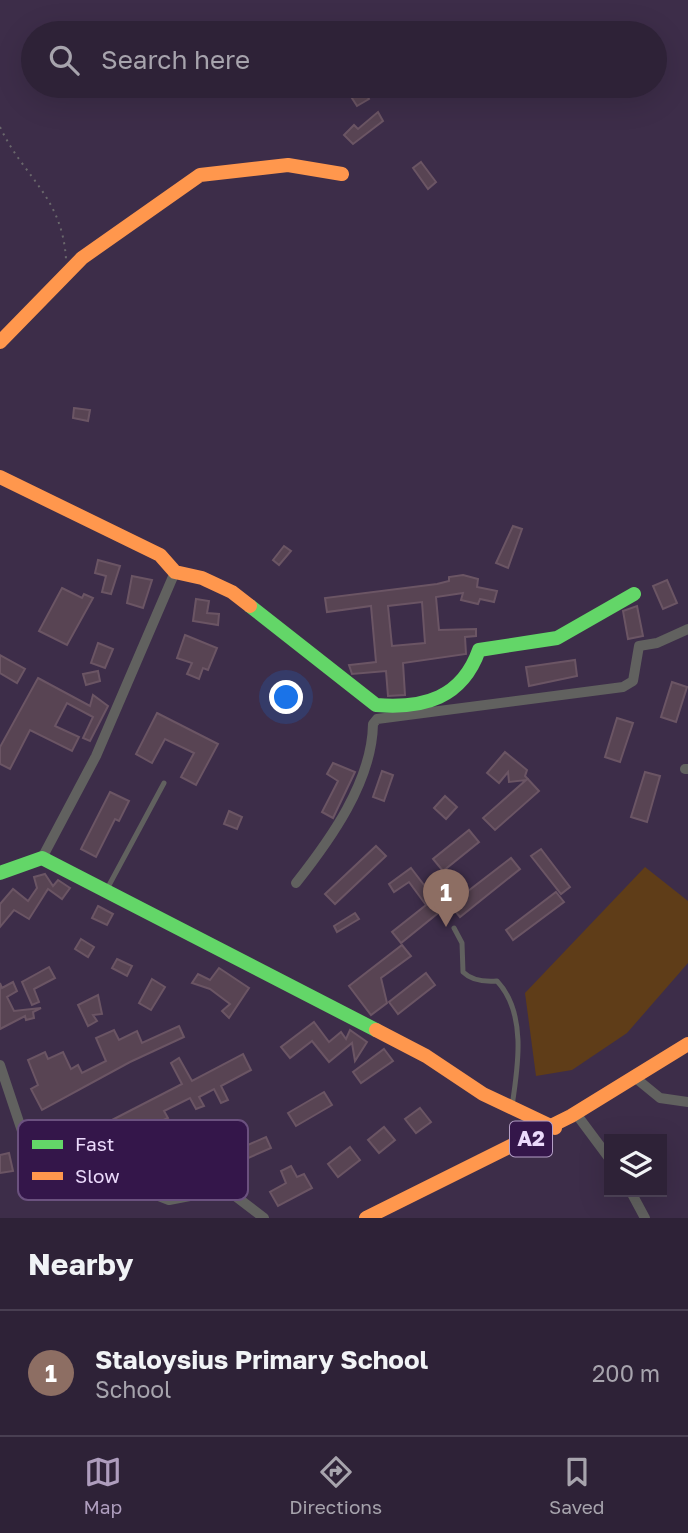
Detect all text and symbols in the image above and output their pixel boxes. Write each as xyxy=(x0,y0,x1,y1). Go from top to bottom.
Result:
search box xyxy=(21,21,667,98)
icon: search xyxy=(45,41,83,79)
text: Search here xyxy=(101,44,250,75)
your location xyxy=(269,680,303,714)
pin: 1 xyxy=(423,869,469,927)
legend xyxy=(18,1120,248,1200)
road number: A2 xyxy=(510,1122,552,1156)
text: Fast xyxy=(75,1132,114,1155)
map controls xyxy=(604,1134,667,1197)
button: layers xyxy=(604,1134,667,1197)
text: Slow xyxy=(75,1164,120,1187)
text: Nearby xyxy=(28,1246,133,1282)
text: Staloysius Primary School xyxy=(95,1344,428,1375)
text: 1 xyxy=(45,1359,57,1387)
text: 200 m xyxy=(592,1359,660,1387)
text: School xyxy=(95,1375,171,1403)
tab: Map xyxy=(83,1453,122,1518)
tab: Directions xyxy=(289,1453,382,1518)
tab: Saved xyxy=(549,1453,605,1518)

